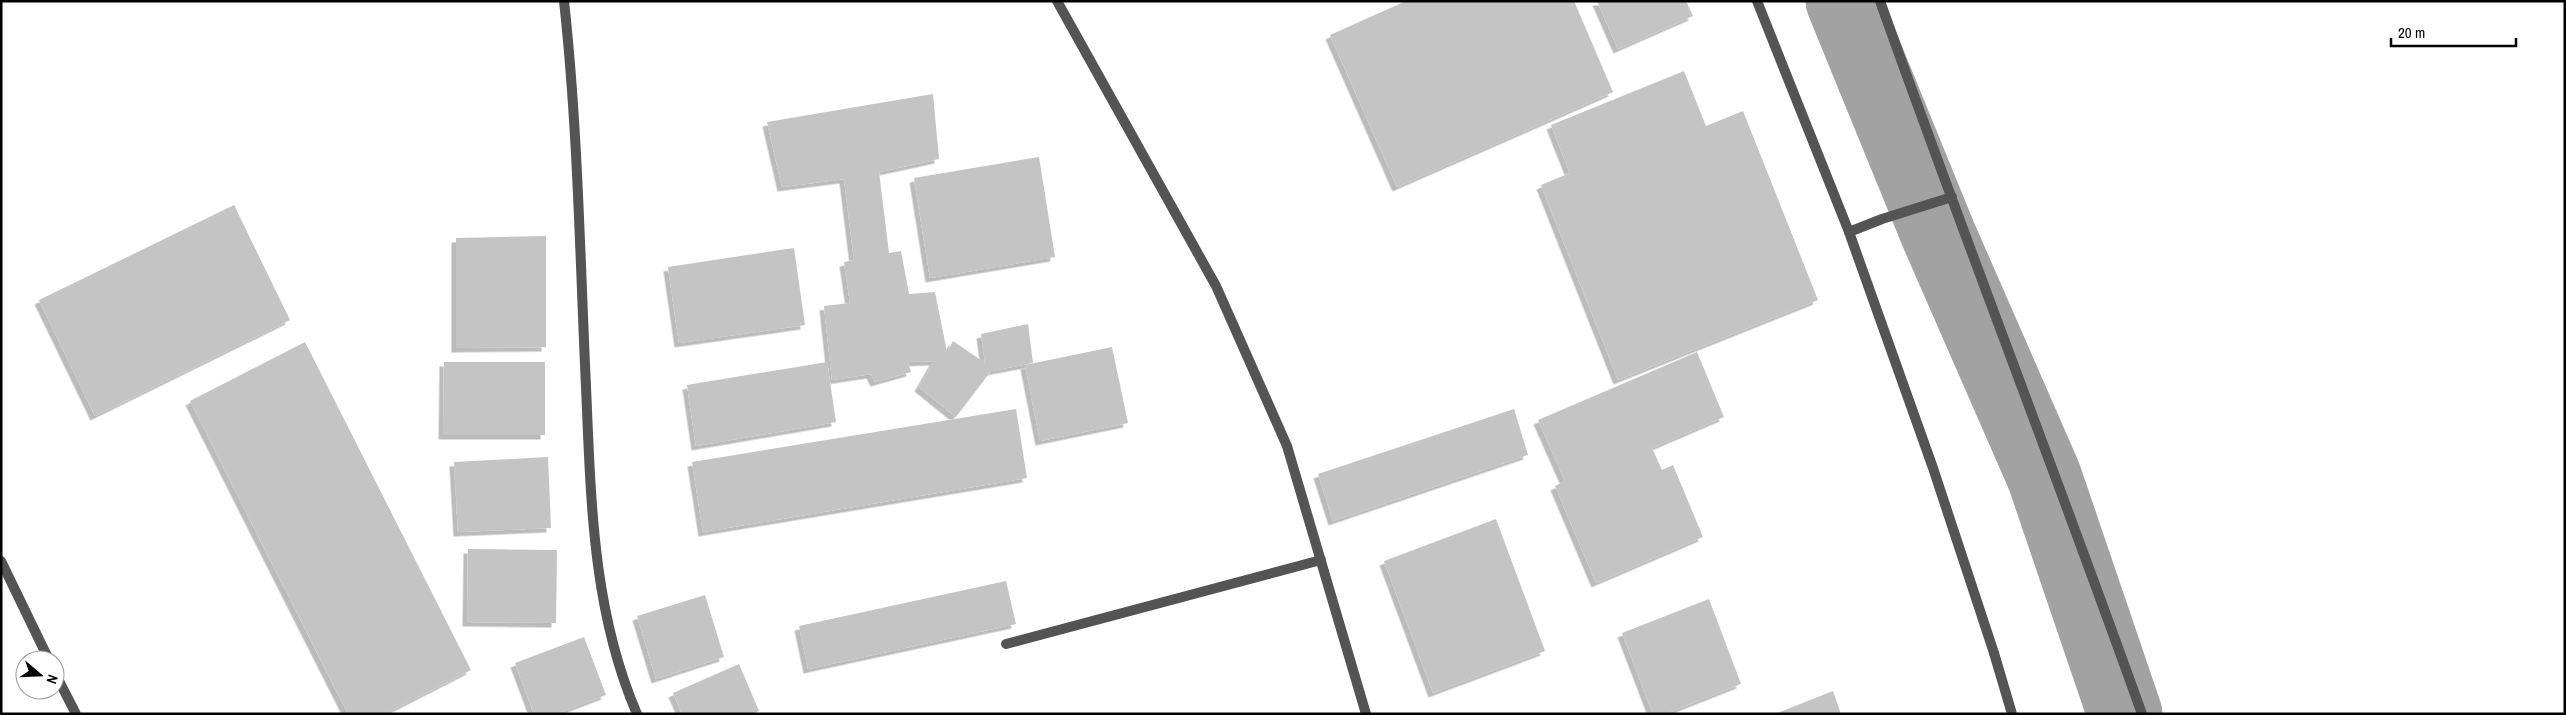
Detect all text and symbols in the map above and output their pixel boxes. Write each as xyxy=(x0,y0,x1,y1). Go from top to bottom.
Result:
scale bar xyxy=(2391,15,2516,47)
text: 20 m xyxy=(2398,22,2425,43)
north arrow xyxy=(15,650,65,700)
text: N xyxy=(42,672,62,686)

